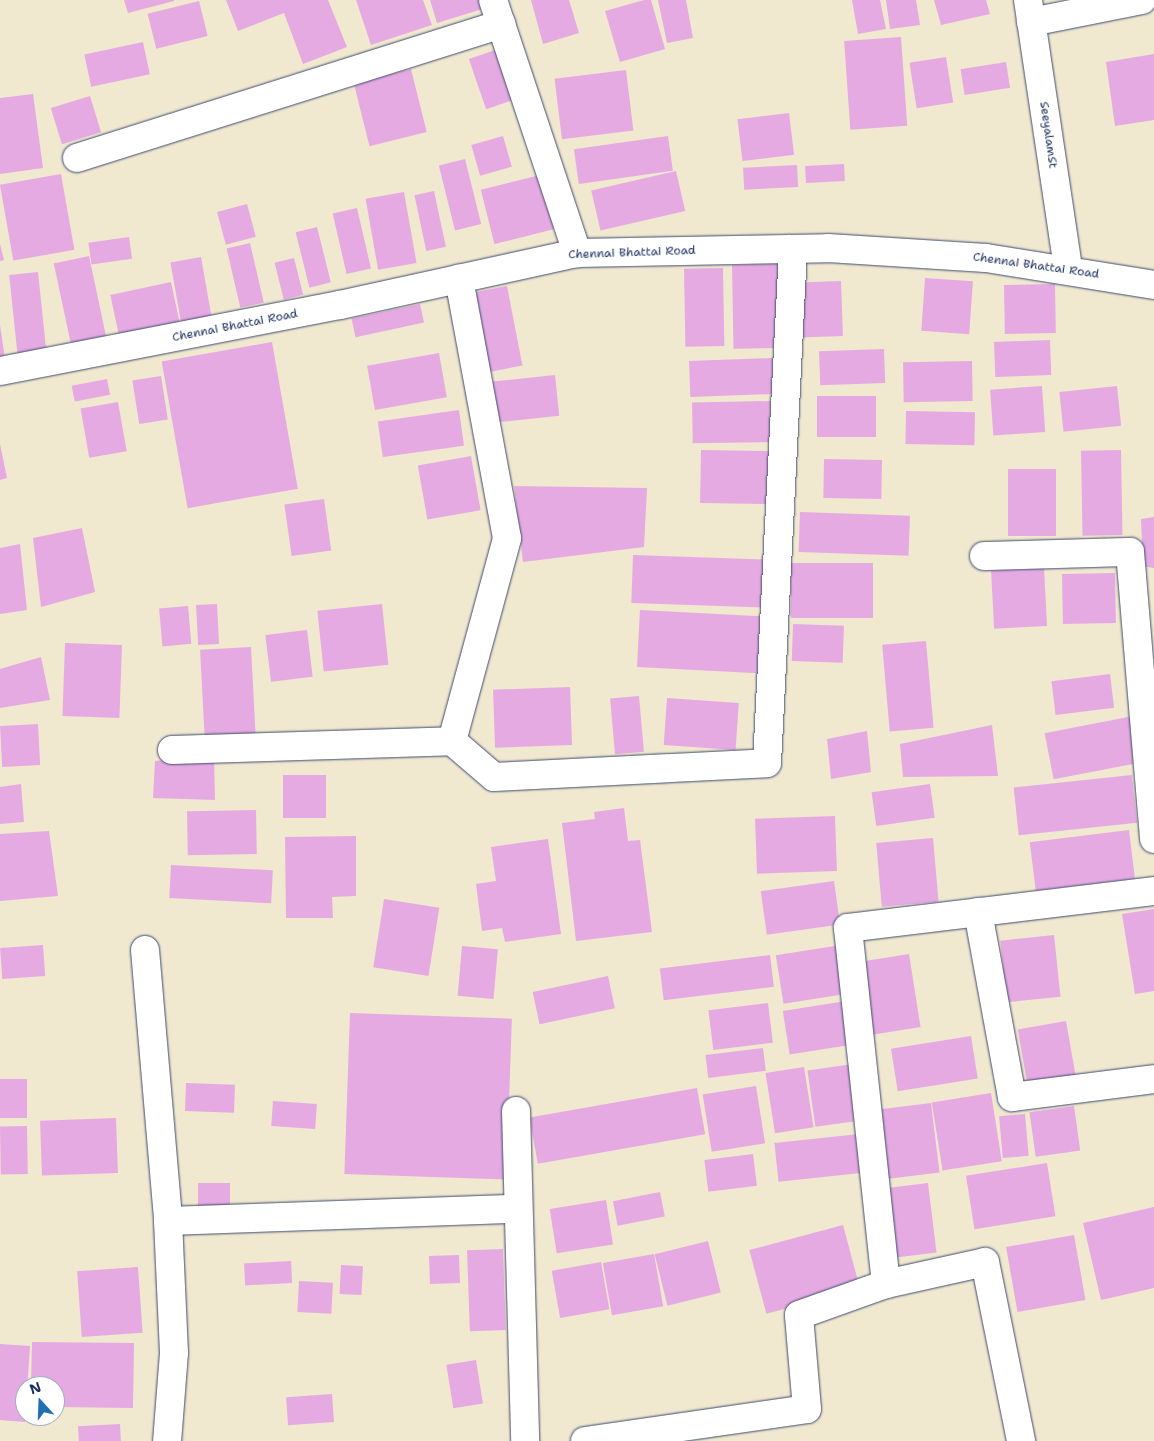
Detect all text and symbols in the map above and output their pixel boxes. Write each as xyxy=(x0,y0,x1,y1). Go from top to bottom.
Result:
street label: SeeyalamSt xyxy=(1036,101,1060,169)
street label: Chennai Bhattai Road xyxy=(568,244,696,262)
street label: Chennai Bhattai Road xyxy=(972,250,1100,282)
street label: Chennai Bhattai Road xyxy=(171,307,299,345)
north arrow xyxy=(15,1376,65,1426)
text: N xyxy=(27,1377,44,1398)

